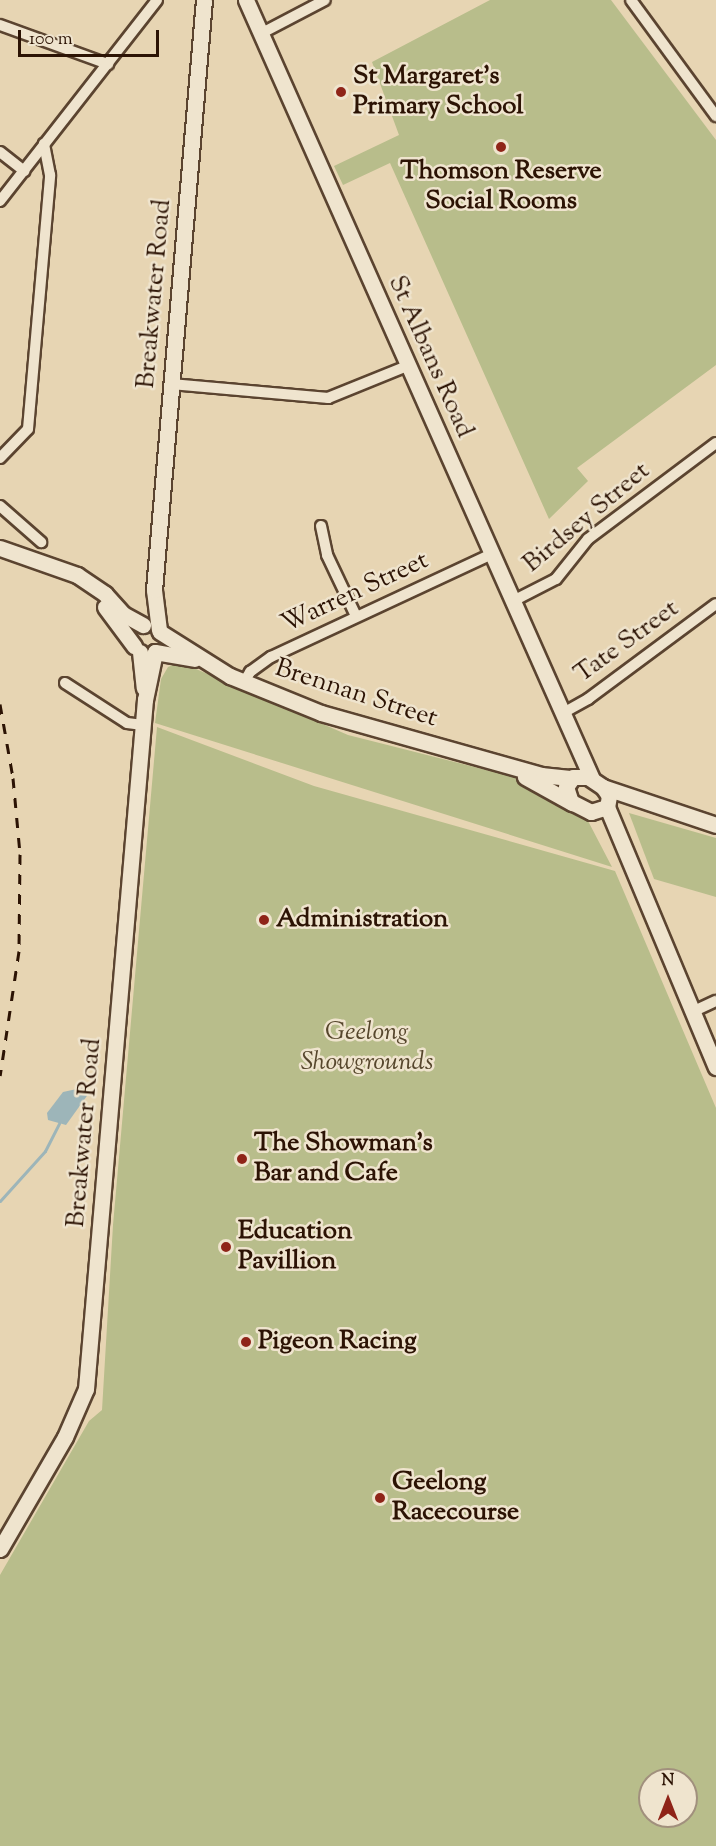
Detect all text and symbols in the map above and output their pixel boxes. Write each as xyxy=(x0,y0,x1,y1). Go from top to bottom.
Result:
scale bar xyxy=(21,18,162,56)
text: 100 m xyxy=(29,27,73,53)
place label: St Margaret's Primary School xyxy=(353,61,523,122)
marker: St Margaret's Primary School xyxy=(334,85,348,99)
marker: Thomson Reserve Social Rooms xyxy=(494,140,508,154)
place label: Thomson Reserve Social Rooms xyxy=(400,156,602,218)
street label: Breakwater Road xyxy=(131,198,179,390)
street label: St Albans Road xyxy=(380,271,480,443)
street label: Birdsey Street xyxy=(517,456,657,580)
street label: Warren Street xyxy=(277,545,433,641)
street label: Tate Street xyxy=(569,594,685,690)
street label: Brennan Street xyxy=(271,653,441,735)
place label: Administration xyxy=(276,904,448,936)
marker: Administration xyxy=(257,913,271,927)
park label: Geelong Showgrounds xyxy=(301,1017,433,1078)
street label: Breakwater Road xyxy=(61,1037,109,1229)
place label: The Showman's Bar and Cafe xyxy=(254,1128,433,1190)
marker: The Showman's Bar and Cafe xyxy=(235,1152,249,1166)
place label: Education Pavillion xyxy=(238,1216,352,1278)
marker: Education Pavillion xyxy=(219,1240,233,1254)
place label: Pigeon Racing xyxy=(258,1326,417,1358)
marker: Pigeon Racing xyxy=(239,1335,253,1349)
place label: Geelong Racecourse xyxy=(392,1467,519,1528)
marker: Geelong Racecourse xyxy=(373,1491,387,1505)
north arrow xyxy=(638,1768,698,1828)
text: N xyxy=(662,1770,674,1793)

